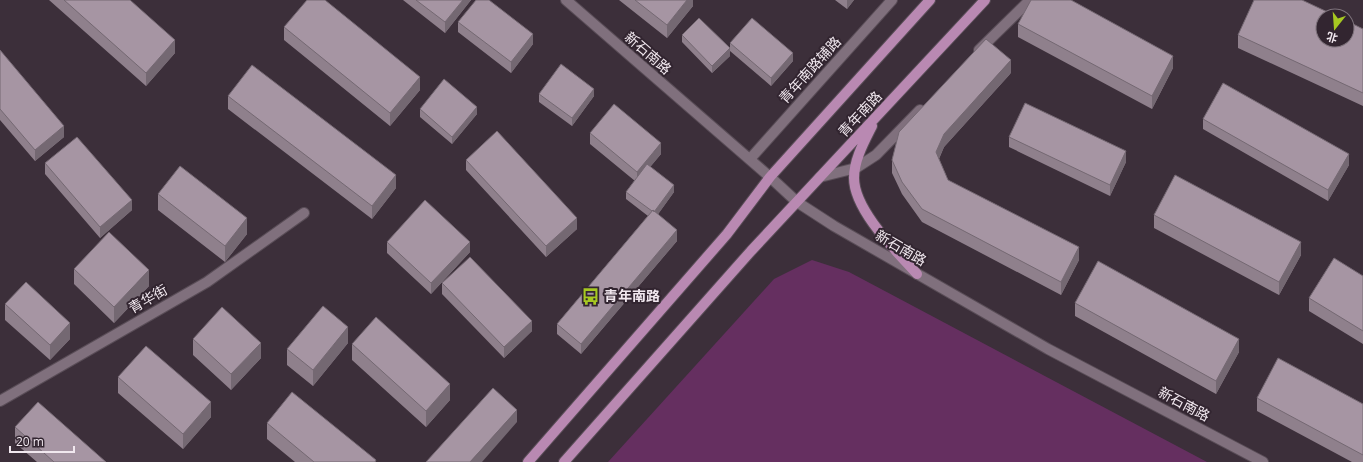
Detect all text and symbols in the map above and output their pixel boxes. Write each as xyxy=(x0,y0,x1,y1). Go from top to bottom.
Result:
north arrow xyxy=(1315,8,1355,48)
street label: 新石南路 xyxy=(621,27,676,78)
text: 北 xyxy=(1324,29,1339,47)
street label: 青年南路辅路 xyxy=(774,32,845,107)
street label: 青年南路 xyxy=(834,87,886,141)
street label: 新石南路 xyxy=(872,225,930,270)
street label: 青华街 xyxy=(125,280,171,317)
bus stop icon: 青年南路 xyxy=(581,286,601,306)
place label: 青年南路 xyxy=(604,286,660,305)
street label: 新石南路 xyxy=(1155,382,1213,425)
scale bar xyxy=(10,428,74,454)
text: 20 m xyxy=(16,433,44,450)

